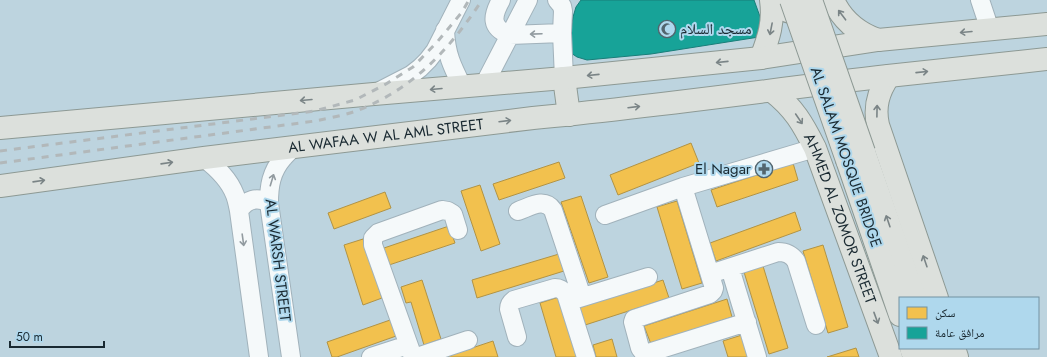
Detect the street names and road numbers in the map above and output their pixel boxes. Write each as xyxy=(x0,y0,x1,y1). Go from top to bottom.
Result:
street label: AL SALAM MOSQUE BRIDGE xyxy=(805,64,887,250)
street label: AL WAFAA W AL AML STREET xyxy=(287,113,485,159)
street label: AHMED AL ZOMOR STREET xyxy=(798,129,882,307)
street label: AL WARSH STREET xyxy=(260,197,296,323)

